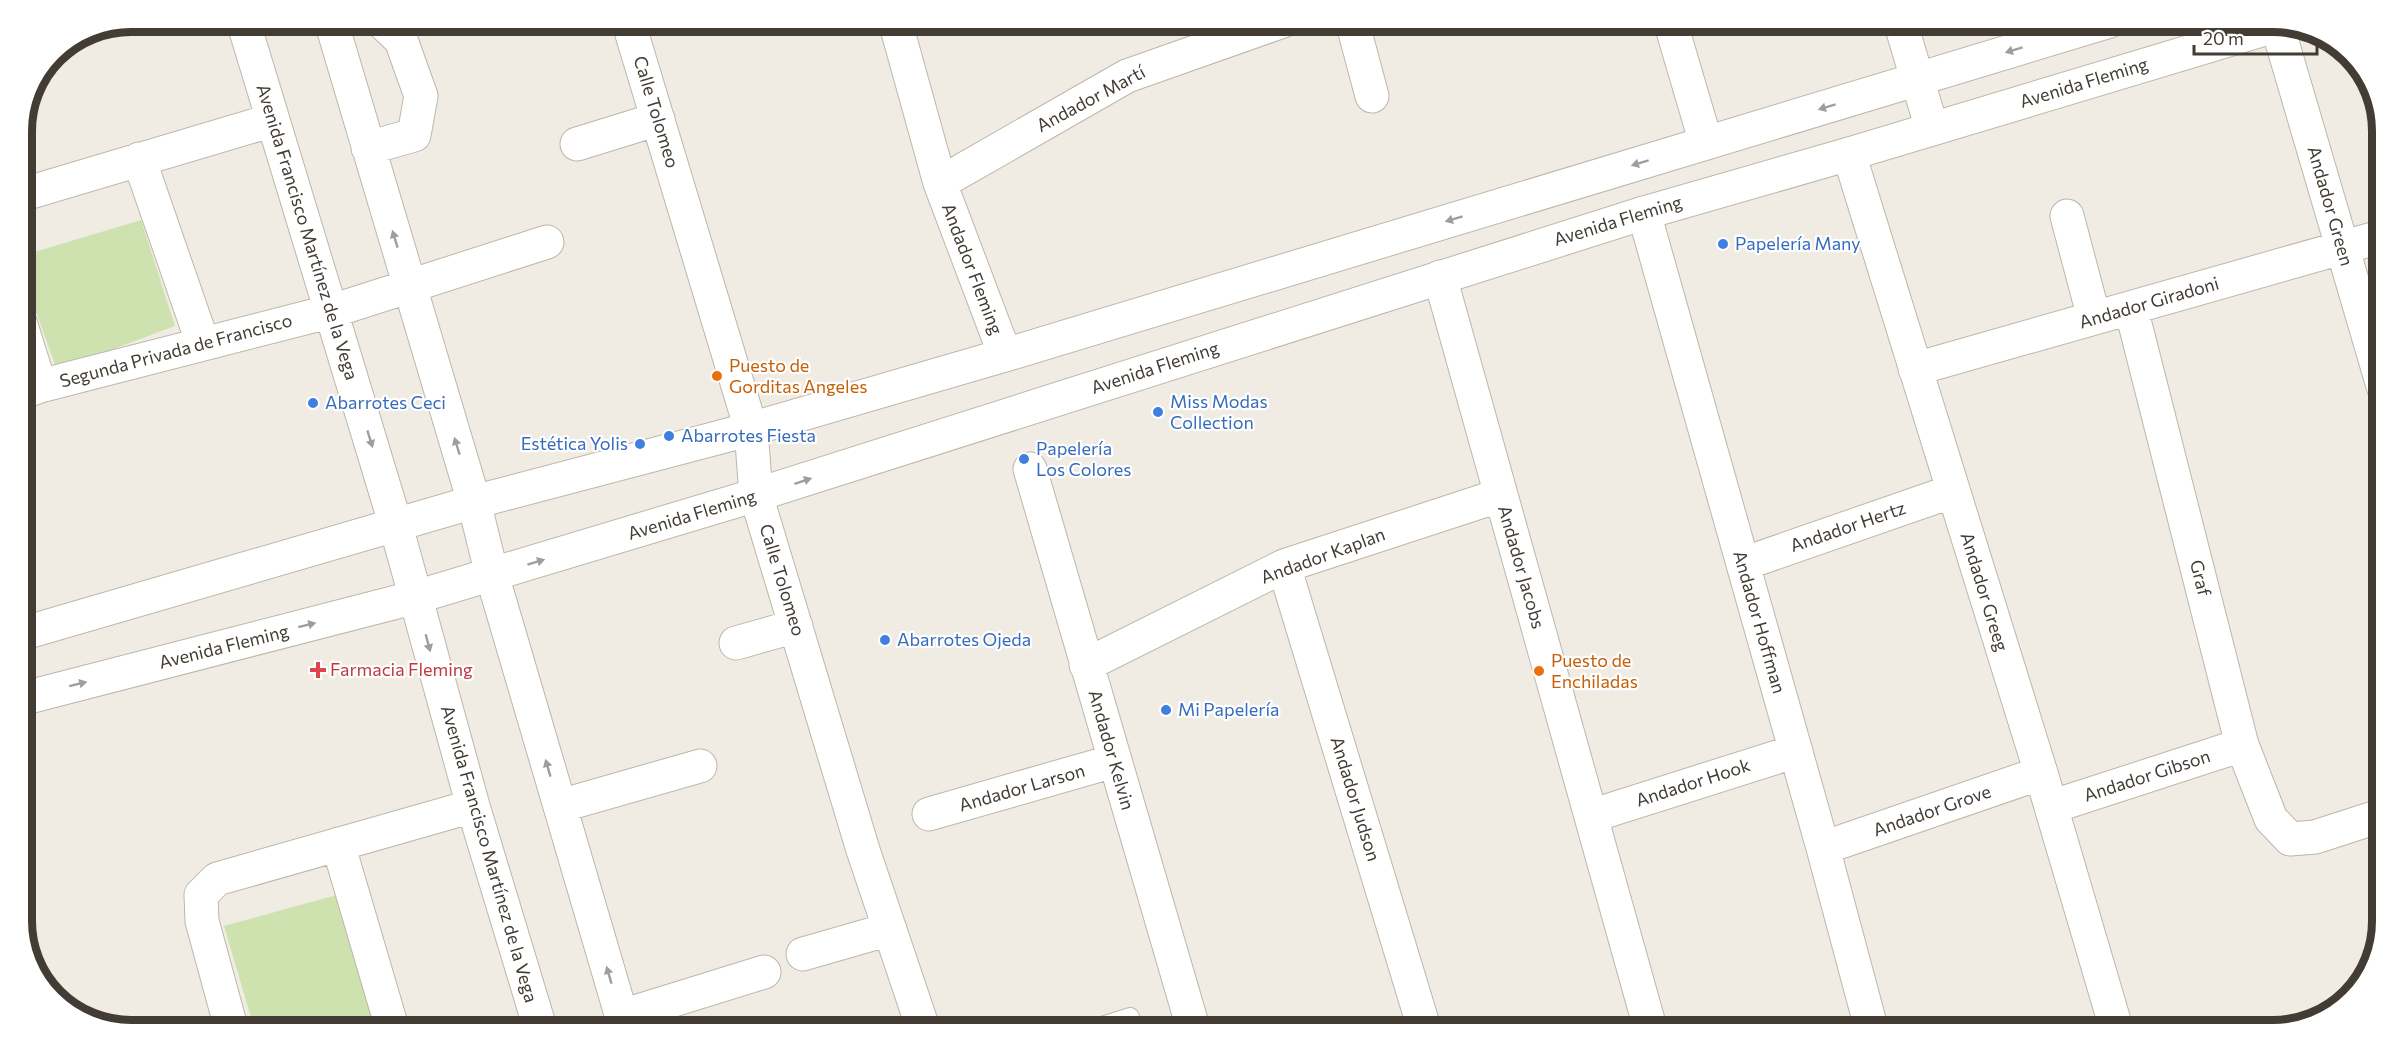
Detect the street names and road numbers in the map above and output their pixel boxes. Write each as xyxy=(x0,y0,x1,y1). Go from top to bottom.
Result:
street label: Avenida Fleming xyxy=(2017,52,2151,112)
street label: Calle Tolomeo xyxy=(629,53,684,170)
street label: Andador Martí xyxy=(1032,60,1150,136)
street label: Avenida Francisco Martínez de la Vega xyxy=(252,81,364,382)
street label: Andador Green xyxy=(2303,143,2359,268)
street label: Avenida Fleming xyxy=(1551,190,1685,250)
street label: Andador Fleming xyxy=(938,200,1008,338)
street label: Andador Giradoni xyxy=(2076,272,2221,333)
street label: Segunda Privada de Francisco xyxy=(57,308,294,392)
street label: Avenida Fleming xyxy=(1088,336,1222,398)
street label: Avenida Fleming xyxy=(625,484,759,544)
street label: Andador Hertz xyxy=(1787,496,1908,556)
street label: Andador Jacobs xyxy=(1494,503,1550,631)
street label: Calle Tolomeo xyxy=(755,521,810,638)
street label: Andador Kaplan xyxy=(1257,522,1388,588)
street label: Andador Greeg xyxy=(1956,530,2014,654)
street label: Andador Hoffman xyxy=(1729,548,1791,696)
street label: Graf xyxy=(2186,557,2216,599)
street label: Avenida Fleming xyxy=(157,619,291,673)
street label: Andador Kelvin xyxy=(1084,687,1140,812)
street label: Avenida Francisco Martínez de la Vega xyxy=(437,703,543,1005)
street label: Andador Judson xyxy=(1327,734,1385,864)
street label: Andador Gibson xyxy=(2081,744,2213,806)
street label: Andador Hook xyxy=(1633,753,1753,811)
street label: Andador Larson xyxy=(956,759,1087,816)
street label: Andador Grove xyxy=(1870,780,1994,841)

